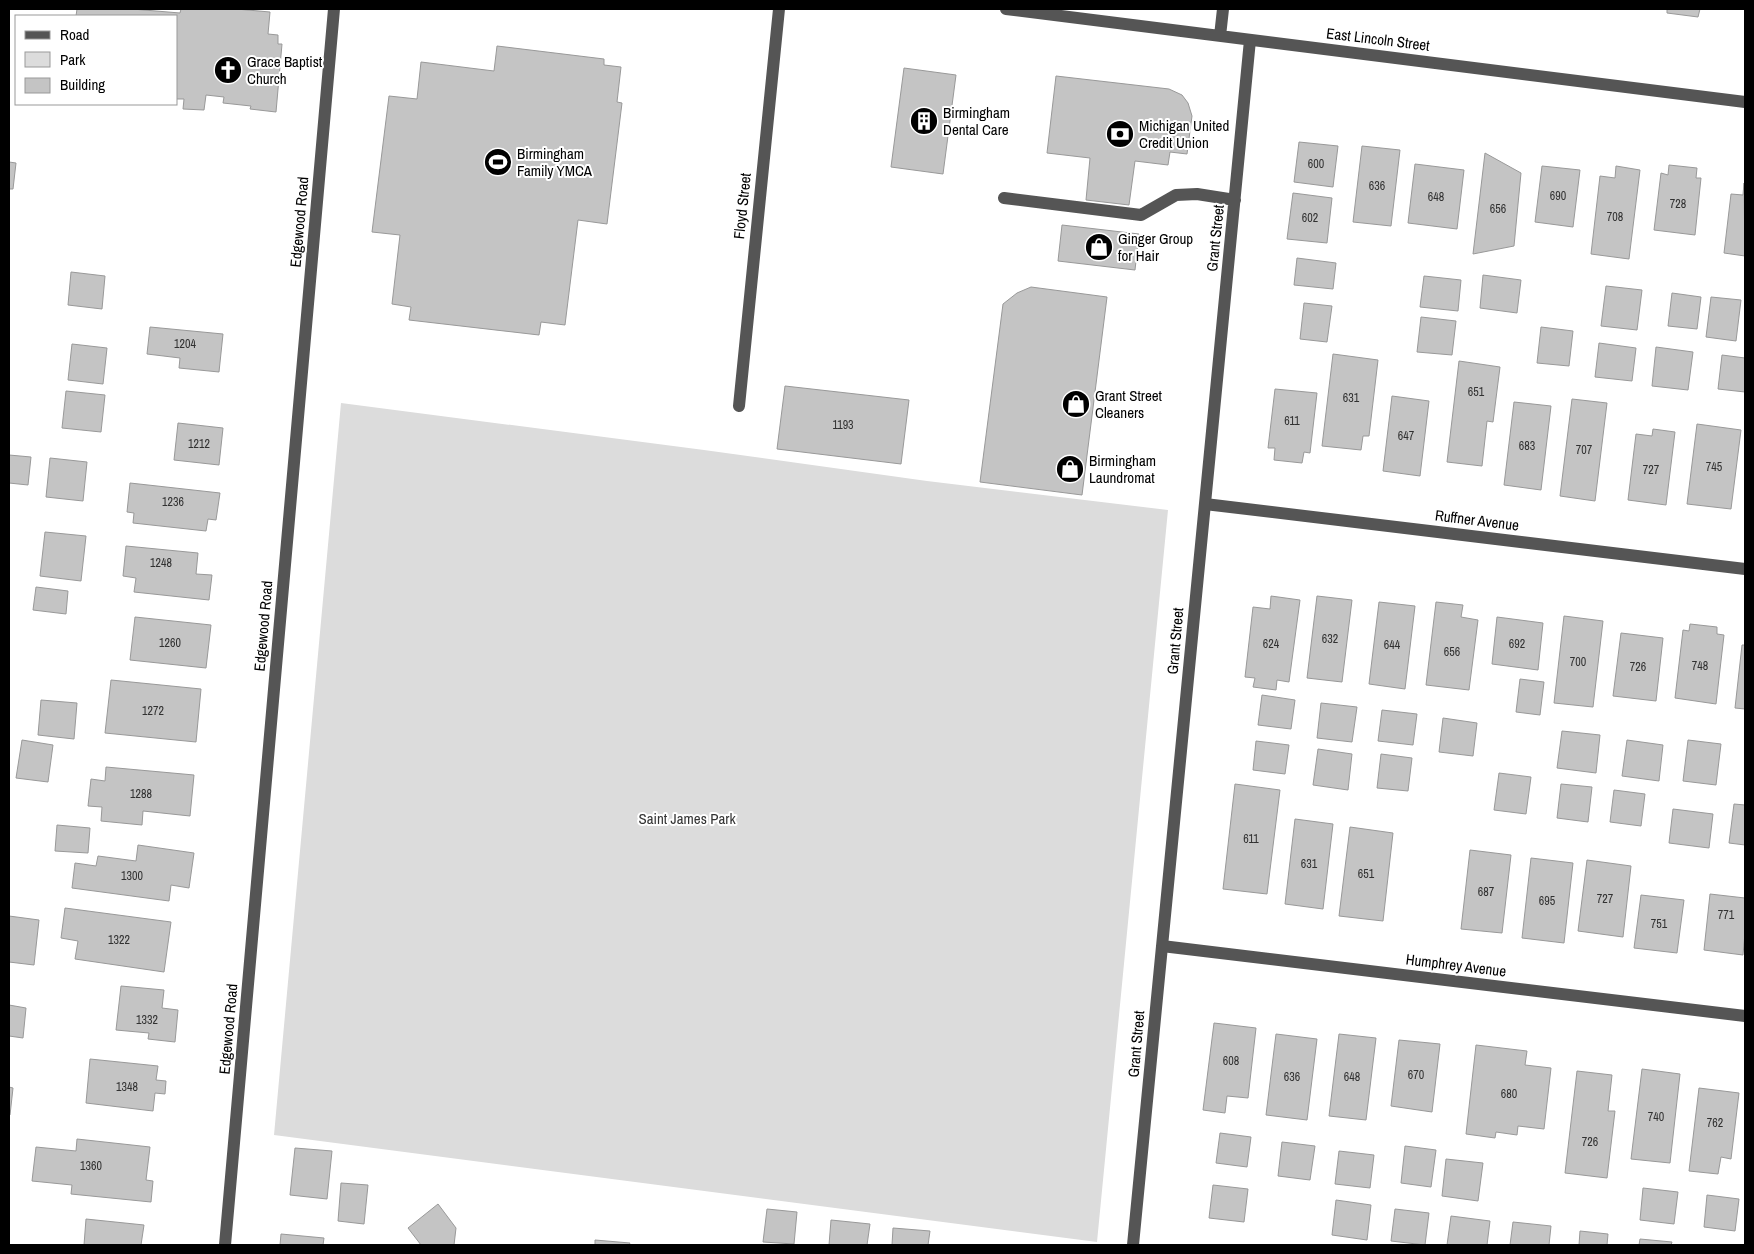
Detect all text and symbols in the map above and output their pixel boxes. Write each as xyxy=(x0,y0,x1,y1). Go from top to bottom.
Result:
legend xyxy=(15,15,178,105)
street label: East Lincoln Street xyxy=(1325,22,1431,56)
text: Road xyxy=(60,24,89,45)
text: Park xyxy=(60,49,86,70)
place label: Grace Baptist Church xyxy=(247,51,323,89)
church icon: Grace Baptist Church xyxy=(213,55,243,85)
text: Building xyxy=(60,74,105,95)
place label: Birmingham Dental Care xyxy=(943,102,1010,140)
building icon: Birmingham Dental Care xyxy=(909,106,939,136)
place label: Michigan United Credit Union xyxy=(1139,115,1229,153)
bank icon: Michigan United Credit Union xyxy=(1105,119,1135,149)
place label: Birmingham Family YMCA xyxy=(517,143,593,181)
sports icon: Birmingham Family YMCA xyxy=(483,147,513,177)
house number: 600 xyxy=(1308,156,1324,172)
street label: Floyd Street xyxy=(728,171,756,240)
street label: Edgewood Road xyxy=(285,176,313,268)
house number: 636 xyxy=(1369,178,1385,194)
house number: 690 xyxy=(1550,188,1566,204)
house number: 648 xyxy=(1428,189,1444,205)
house number: 728 xyxy=(1670,196,1686,212)
house number: 656 xyxy=(1490,201,1506,217)
street label: Grant Street xyxy=(1201,203,1229,272)
house number: 708 xyxy=(1607,209,1623,225)
house number: 602 xyxy=(1302,210,1318,226)
place label: Ginger Group for Hair xyxy=(1118,228,1193,266)
shop icon: Ginger Group for Hair xyxy=(1084,232,1114,262)
house number: 1204 xyxy=(174,336,196,352)
house number: 651 xyxy=(1468,384,1485,400)
place label: Grant Street Cleaners xyxy=(1095,385,1163,423)
shop icon: Grant Street Cleaners xyxy=(1061,389,1091,419)
house number: 631 xyxy=(1343,390,1360,406)
house number: 611 xyxy=(1284,413,1300,429)
house number: 1193 xyxy=(832,417,854,433)
house number: 647 xyxy=(1398,428,1415,444)
house number: 1212 xyxy=(188,436,210,452)
house number: 683 xyxy=(1519,438,1535,454)
house number: 707 xyxy=(1576,442,1593,458)
place label: Birmingham Laundromat xyxy=(1089,450,1156,488)
shop icon: Birmingham Laundromat xyxy=(1055,454,1085,484)
house number: 745 xyxy=(1706,459,1723,475)
house number: 727 xyxy=(1643,462,1660,478)
house number: 1236 xyxy=(162,494,184,510)
street label: Ruffner Avenue xyxy=(1434,504,1520,536)
house number: 1248 xyxy=(150,555,172,571)
street label: Edgewood Road xyxy=(249,580,277,672)
street label: Grant Street xyxy=(1162,606,1188,675)
house number: 632 xyxy=(1322,631,1338,647)
house number: 1260 xyxy=(159,635,181,651)
house number: 624 xyxy=(1263,636,1280,652)
house number: 692 xyxy=(1509,636,1525,652)
house number: 644 xyxy=(1384,637,1401,653)
house number: 656 xyxy=(1444,644,1460,660)
house number: 700 xyxy=(1570,654,1586,670)
house number: 748 xyxy=(1692,658,1708,674)
house number: 726 xyxy=(1630,659,1646,675)
house number: 1272 xyxy=(142,703,164,719)
house number: 1288 xyxy=(130,786,152,802)
park label: Saint James Park xyxy=(638,808,736,829)
house number: 611 xyxy=(1243,831,1259,847)
house number: 631 xyxy=(1301,856,1318,872)
house number: 651 xyxy=(1358,866,1375,882)
house number: 1300 xyxy=(121,868,143,884)
house number: 687 xyxy=(1478,884,1495,900)
house number: 727 xyxy=(1597,891,1614,907)
house number: 695 xyxy=(1539,893,1556,909)
house number: 771 xyxy=(1718,907,1735,923)
house number: 751 xyxy=(1651,916,1668,932)
house number: 1322 xyxy=(108,932,130,948)
street label: Humphrey Avenue xyxy=(1405,948,1508,982)
street label: Edgewood Road xyxy=(214,983,242,1075)
street label: Grant Street xyxy=(1123,1009,1149,1078)
house number: 1332 xyxy=(136,1012,158,1028)
house number: 608 xyxy=(1223,1053,1239,1069)
house number: 670 xyxy=(1408,1067,1424,1083)
house number: 636 xyxy=(1284,1069,1300,1085)
house number: 648 xyxy=(1344,1069,1360,1085)
house number: 1348 xyxy=(116,1079,138,1095)
house number: 680 xyxy=(1501,1086,1517,1102)
house number: 740 xyxy=(1648,1109,1664,1125)
house number: 762 xyxy=(1707,1115,1723,1131)
house number: 726 xyxy=(1582,1134,1598,1150)
house number: 1360 xyxy=(80,1158,102,1174)

